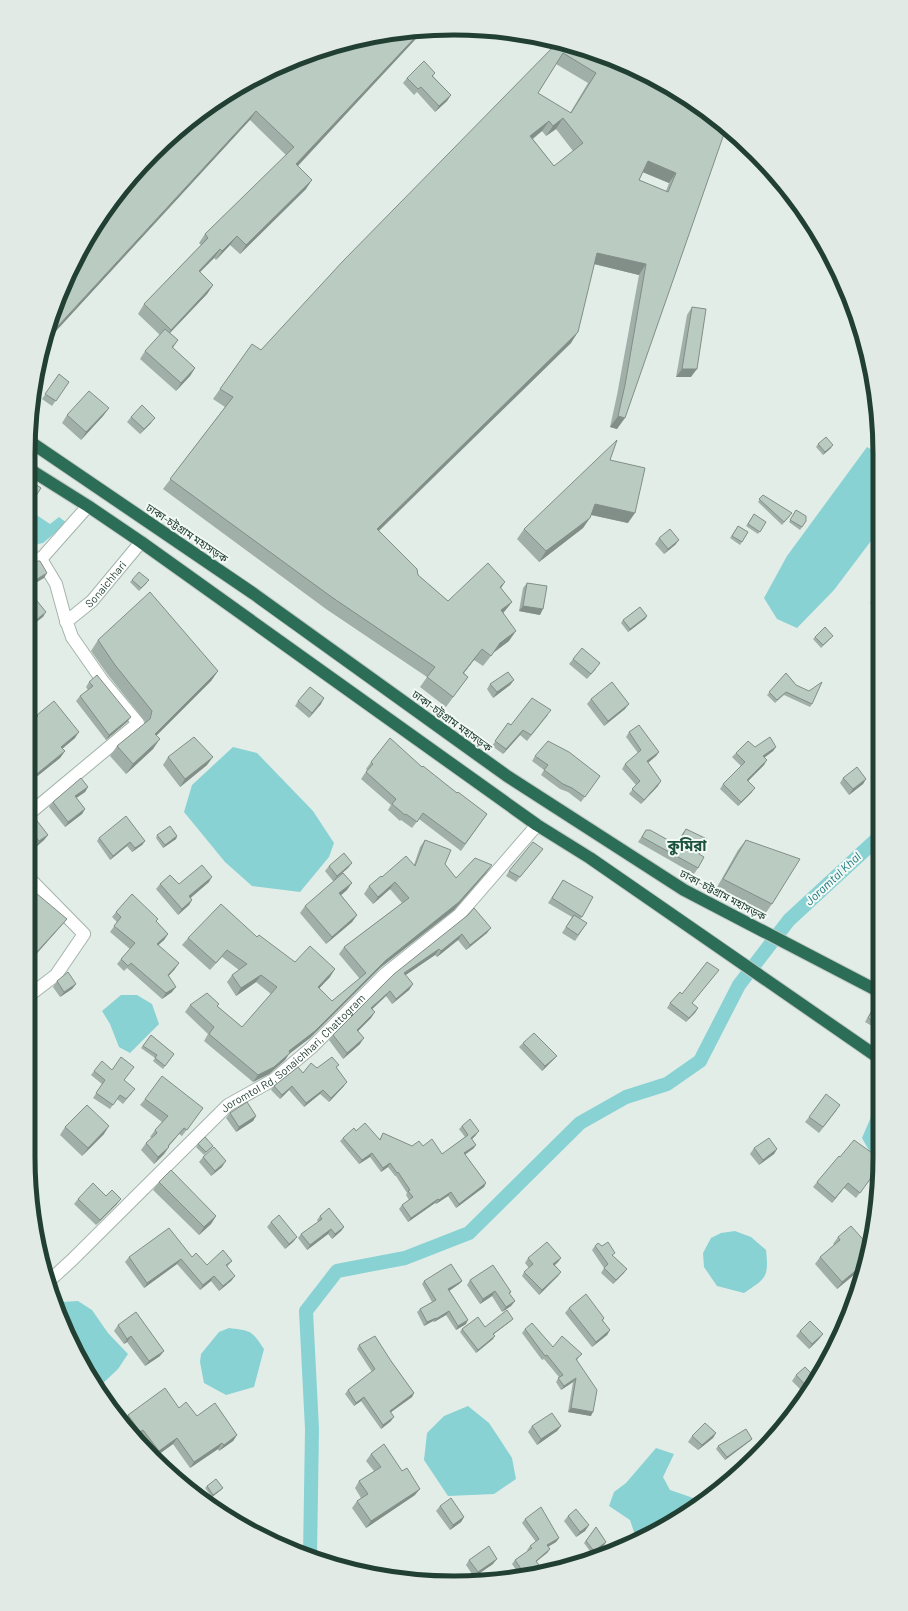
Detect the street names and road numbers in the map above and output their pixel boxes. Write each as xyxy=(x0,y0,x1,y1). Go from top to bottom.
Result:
street label: ঢাকা-চট্টগ্রাম মহাসড়ক xyxy=(143,500,231,565)
street label: Sonaichhari xyxy=(82,558,129,610)
street label: ঢাকা-চট্টগ্রাম মহাসড়ক xyxy=(409,687,495,754)
street label: ঢাকা-চট্টগ্রাম মহাসড়ক xyxy=(677,866,769,923)
street label: Joromtol Rd, Sonaichhari, Chattogram xyxy=(218,991,367,1115)

